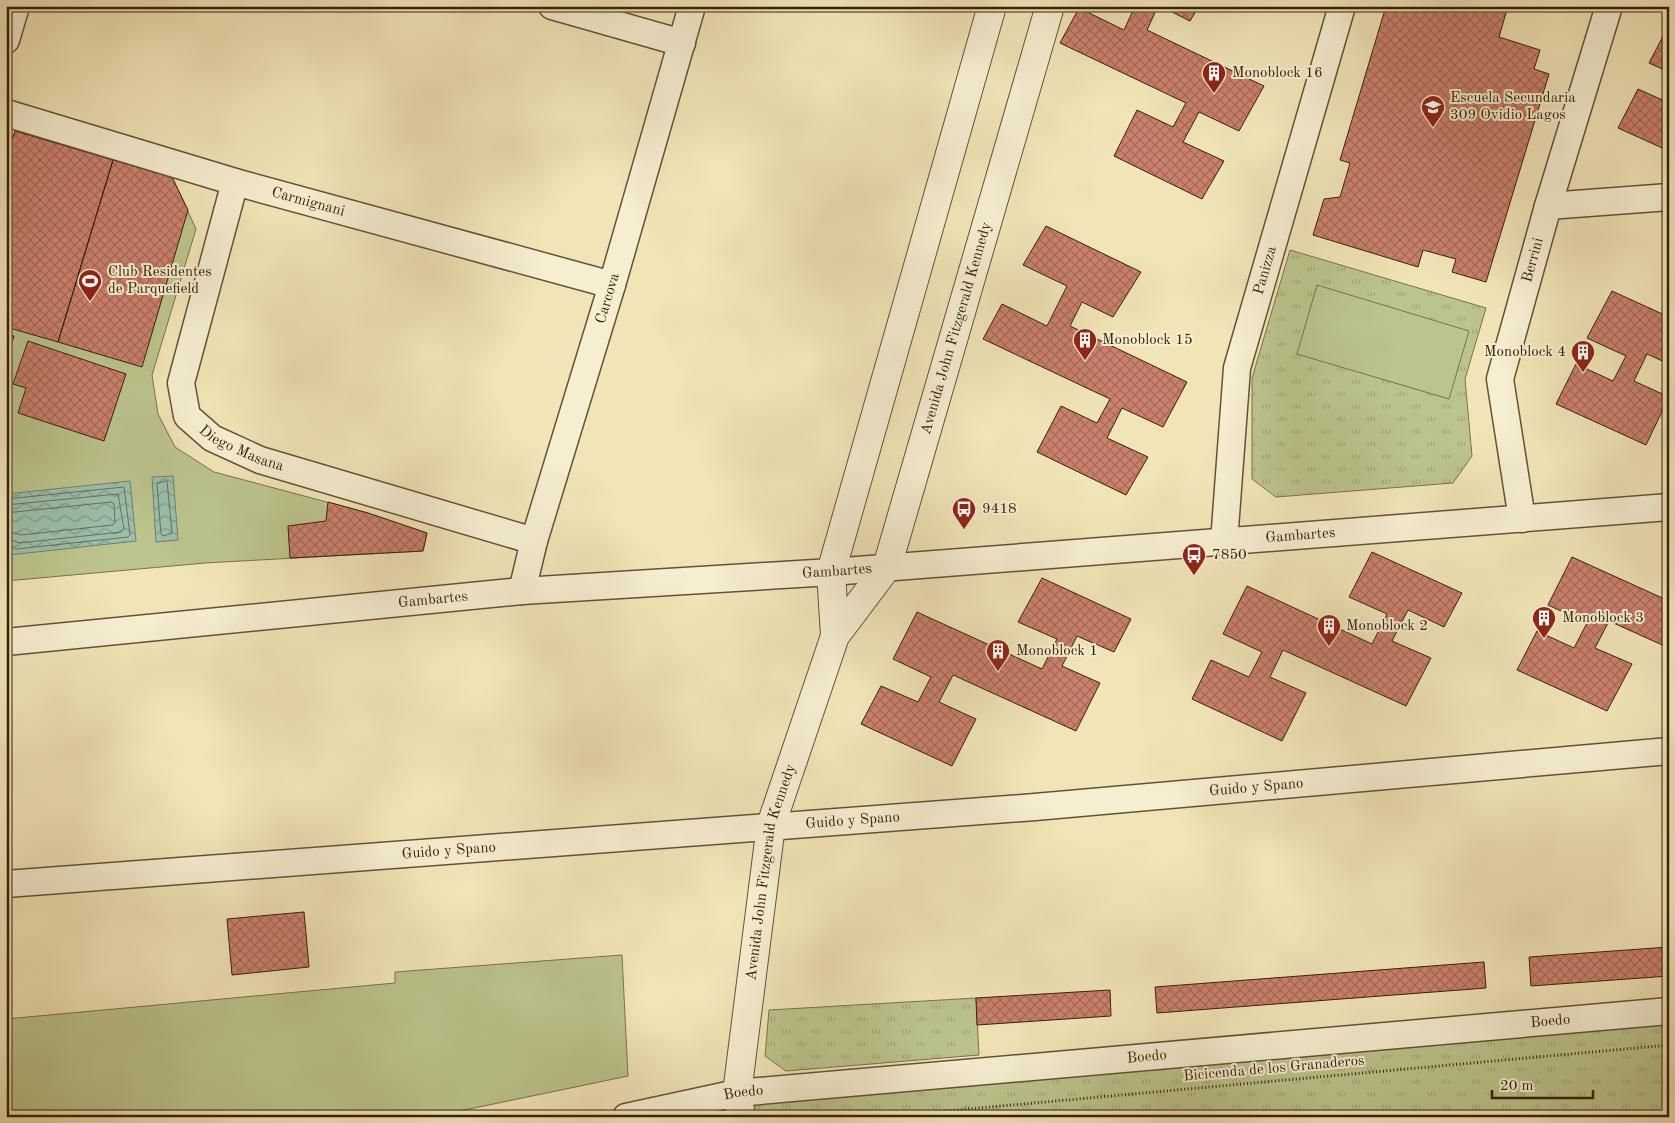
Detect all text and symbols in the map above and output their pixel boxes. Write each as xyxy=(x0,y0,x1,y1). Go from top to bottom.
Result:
building icon: Monoblock 16 xyxy=(1201,60,1227,94)
place label: Monoblock 16 xyxy=(1232,66,1323,81)
place label: Escuela Secundaria 309 Ovidio Lagos xyxy=(1450,91,1576,123)
school or university icon: Escuela Secundaria 309 Ovidio Lagos xyxy=(1420,94,1446,128)
street label: Carmignani xyxy=(270,185,347,219)
street label: Avenida John Fitzgerald Kennedy xyxy=(918,220,994,436)
street label: Berrini xyxy=(1520,236,1546,284)
street label: Panizza xyxy=(1251,244,1280,296)
place label: Club Residentes de Parquefield xyxy=(108,265,212,297)
sports icon: Club Residentes de Parquefield xyxy=(77,268,103,302)
street label: Carcova xyxy=(593,271,623,325)
building icon: Monoblock 15 xyxy=(1072,327,1098,361)
place label: Monoblock 15 xyxy=(1102,333,1193,348)
building icon: Monoblock 4 xyxy=(1570,339,1596,373)
place label: Monoblock 4 xyxy=(1484,345,1566,360)
street label: Diego Masana xyxy=(196,423,286,474)
bus stop icon: 9418 xyxy=(951,496,977,530)
place label: 9418 xyxy=(982,502,1017,517)
street label: Gambartes xyxy=(1265,525,1336,546)
bus stop icon: 7850 xyxy=(1181,542,1207,576)
place label: 7850 xyxy=(1212,548,1247,563)
street label: Gambartes xyxy=(801,561,872,581)
street label: Gambartes xyxy=(397,589,469,611)
building icon: Monoblock 3 xyxy=(1531,605,1557,639)
place label: Monoblock 3 xyxy=(1562,611,1644,626)
building icon: Monoblock 2 xyxy=(1316,613,1342,647)
place label: Monoblock 2 xyxy=(1346,619,1428,634)
building icon: Monoblock 1 xyxy=(985,638,1011,672)
place label: Monoblock 1 xyxy=(1016,644,1098,659)
street label: Avenida John Fitzgerald Kennedy xyxy=(744,762,799,981)
street label: Guido y Spano xyxy=(1208,776,1304,799)
street label: Guido y Spano xyxy=(805,810,900,832)
street label: Guido y Spano xyxy=(401,840,497,862)
street label: Boedo xyxy=(1530,1012,1571,1031)
street label: Boedo xyxy=(1126,1048,1167,1066)
street label: Bicicenda de los Granaderos xyxy=(1183,1054,1365,1084)
scale bar xyxy=(1492,1068,1594,1100)
text: 20 m xyxy=(1500,1079,1534,1094)
street label: Boedo xyxy=(722,1083,764,1103)

